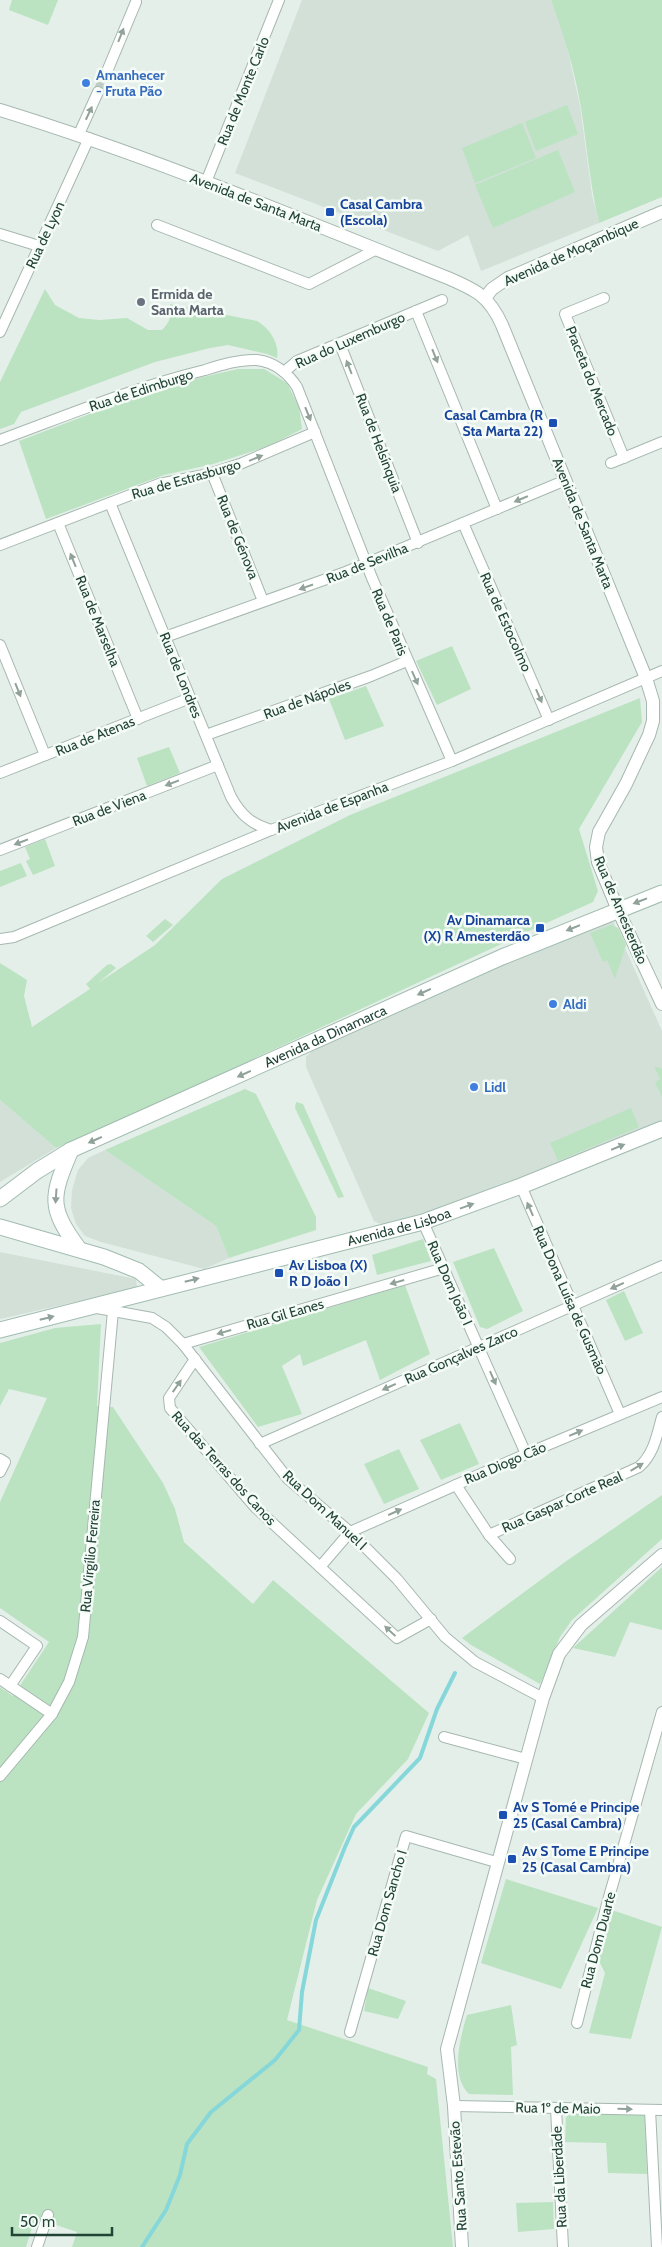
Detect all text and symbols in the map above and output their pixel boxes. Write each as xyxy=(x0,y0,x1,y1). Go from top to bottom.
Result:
one-way arrow xyxy=(118,28,126,42)
street label: Rua de Monte Carlo xyxy=(213,34,273,148)
place label: Amanhecer - Fruta Pão xyxy=(96,66,165,100)
marker: Amanhecer - Fruta Pão xyxy=(80,77,92,89)
one-way arrow xyxy=(85,106,93,120)
street label: Avenida de Santa Marta xyxy=(188,169,325,236)
place label: Casal Cambra (Escola) xyxy=(340,195,422,229)
street label: Rua de Lyon xyxy=(22,198,68,271)
marker: Casal Cambra (Escola) xyxy=(324,206,336,218)
street label: Avenida de Moçambique xyxy=(501,214,641,290)
place label: Ermida de Santa Marta xyxy=(151,285,224,319)
marker: Ermida de Santa Marta xyxy=(135,296,147,308)
street label: Rua do Luxemburgo xyxy=(292,308,408,372)
street label: Praceta do Mercado xyxy=(562,324,622,439)
one-way arrow xyxy=(431,349,439,363)
one-way arrow xyxy=(345,359,353,374)
street label: Rua de Edimburgo xyxy=(87,365,196,415)
street label: Rua de Helsínquia xyxy=(352,391,406,496)
place label: Casal Cambra (R Sta Marta 22) xyxy=(444,406,543,440)
one-way arrow xyxy=(304,407,312,421)
marker: Casal Cambra (R Sta Marta 22) xyxy=(547,417,559,429)
one-way arrow xyxy=(249,453,263,461)
street label: Rua de Estrasburgo xyxy=(129,455,243,503)
street label: Avenida de Santa Marta xyxy=(548,455,618,591)
street label: Rua de Génova xyxy=(213,492,263,582)
one-way arrow xyxy=(513,495,528,503)
street label: Rua de Sevilha xyxy=(324,538,411,588)
one-way arrow xyxy=(69,553,77,567)
street label: Rua de Estocolmo xyxy=(476,570,536,675)
street label: Rua de Marselha xyxy=(72,573,125,669)
one-way arrow xyxy=(298,584,313,591)
street label: Rua de Paris xyxy=(368,586,412,659)
street label: Rua de Londres xyxy=(156,629,206,721)
one-way arrow xyxy=(411,671,419,685)
street label: Rua de Nápoles xyxy=(261,675,353,723)
one-way arrow xyxy=(15,683,23,697)
one-way arrow xyxy=(535,689,543,703)
street label: Rua de Atenas xyxy=(53,712,137,760)
street label: Avenida de Espanha xyxy=(273,777,391,837)
one-way arrow xyxy=(164,779,179,787)
street label: Rua de Viena xyxy=(70,786,149,830)
one-way arrow xyxy=(13,838,28,846)
street label: Rua de Amesterdão xyxy=(590,853,652,967)
one-way arrow xyxy=(633,898,647,906)
place label: Av Dinamarca (X) R Amesterdão xyxy=(423,911,530,945)
marker: Av Dinamarca (X) R Amesterdão xyxy=(534,922,546,934)
one-way arrow xyxy=(565,924,580,932)
one-way arrow xyxy=(417,988,431,996)
place label: Aldi xyxy=(563,995,587,1013)
marker: Aldi xyxy=(547,998,559,1010)
street label: Avenida da Dinamarca xyxy=(261,1001,390,1071)
one-way arrow xyxy=(237,1070,251,1078)
place label: Lidl xyxy=(484,1078,506,1096)
marker: Lidl xyxy=(468,1081,480,1093)
one-way arrow xyxy=(88,1136,102,1144)
one-way arrow xyxy=(611,1142,625,1150)
one-way arrow xyxy=(52,1189,60,1205)
one-way arrow xyxy=(459,1202,474,1209)
one-way arrow xyxy=(526,1202,534,1216)
street label: Avenida de Lisboa xyxy=(345,1204,453,1250)
street label: Rua Dona Luísa de Gusmão xyxy=(529,1223,611,1378)
street label: Rua Dom João I xyxy=(423,1238,477,1328)
place label: Av Lisboa (X) R D João I xyxy=(289,1256,368,1290)
marker: Av Lisboa (X) R D João I xyxy=(273,1267,285,1279)
one-way arrow xyxy=(184,1276,199,1284)
one-way arrow xyxy=(390,1278,405,1286)
one-way arrow xyxy=(610,1282,624,1290)
street label: Rua Gil Eanes xyxy=(244,1294,326,1334)
one-way arrow xyxy=(40,1314,55,1322)
street label: Rua Gonçalves Zarco xyxy=(402,1322,521,1388)
one-way arrow xyxy=(217,1328,232,1336)
one-way arrow xyxy=(489,1371,497,1385)
one-way arrow xyxy=(172,1379,182,1393)
one-way arrow xyxy=(382,1383,396,1391)
street label: Rua das Terras dos Canos xyxy=(168,1407,280,1529)
one-way arrow xyxy=(569,1429,584,1437)
street label: Rua Diogo Cão xyxy=(461,1438,549,1488)
one-way arrow xyxy=(631,1462,644,1471)
street label: Rua Dom Manuel I xyxy=(279,1466,371,1554)
street label: Rua Gaspar Corte Real xyxy=(499,1467,626,1537)
street label: Rua Virgílio Ferreira xyxy=(76,1499,104,1613)
one-way arrow xyxy=(388,1508,402,1516)
one-way arrow xyxy=(384,1625,396,1637)
place label: Av S Tomé e Principe 25 (Casal Cambra) xyxy=(513,1798,639,1832)
marker: Av S Tomé e Principe 25 (Casal Cambra) xyxy=(497,1809,509,1821)
place label: Av S Tome E Principe 25 (Casal Cambra) xyxy=(522,1842,649,1876)
street label: Rua Dom Sancho I xyxy=(363,1848,411,1958)
marker: Av S Tome E Principe 25 (Casal Cambra) xyxy=(506,1853,518,1865)
street label: Rua Dom Duarte xyxy=(576,1890,620,1990)
street label: Rua 1º de Maio xyxy=(515,2098,601,2118)
one-way arrow xyxy=(617,2105,633,2113)
street label: Rua Santo Estevão xyxy=(445,2120,471,2232)
street label: Rua da Liberdade xyxy=(547,2126,571,2228)
scale bar xyxy=(12,2204,112,2236)
text: 50 m xyxy=(20,2213,55,2231)

